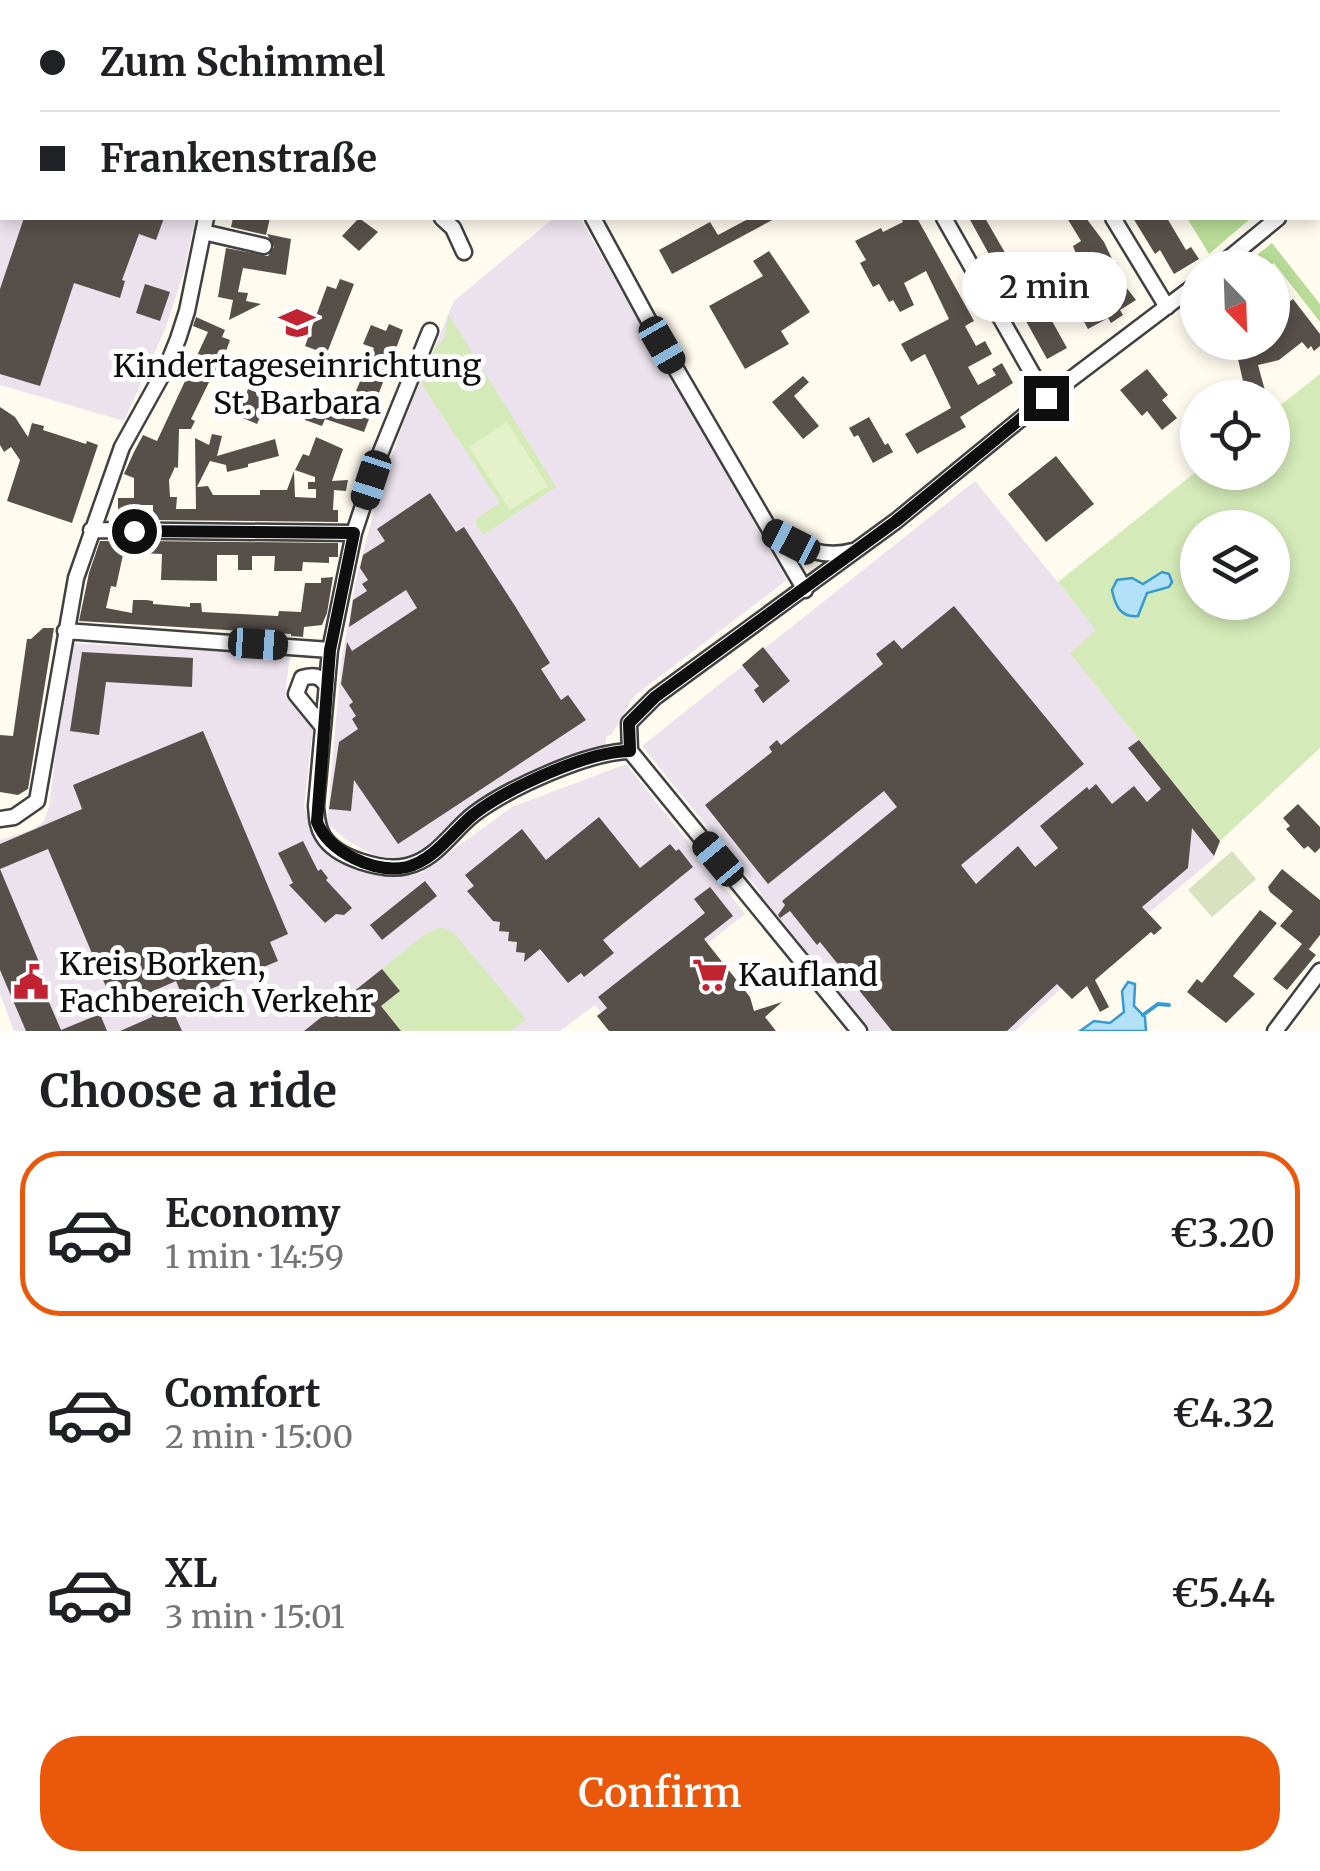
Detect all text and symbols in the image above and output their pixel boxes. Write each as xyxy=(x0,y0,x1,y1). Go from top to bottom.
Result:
text: Zum Schimmel xyxy=(100,39,385,86)
text: Frankenstraße xyxy=(100,135,377,182)
north arrow xyxy=(1180,250,1290,360)
map controls xyxy=(1180,250,1290,620)
callout: 2 min xyxy=(964,253,1128,323)
text: 2 min xyxy=(999,267,1090,307)
school or university icon: Kindertageseinrichtung St. Barbara xyxy=(278,304,316,342)
car xyxy=(634,312,690,378)
place label: Kindertageseinrichtung St. Barbara xyxy=(113,346,481,423)
route end xyxy=(1024,376,1069,421)
button: locate xyxy=(1180,380,1290,490)
car xyxy=(347,447,395,513)
route start xyxy=(112,509,157,554)
button: layers xyxy=(1180,510,1290,620)
car xyxy=(757,515,825,569)
car xyxy=(227,627,289,661)
car xyxy=(687,826,749,892)
place label: Kreis Borken, Fachbereich Verkehr xyxy=(59,944,374,1021)
place label: Kaufland xyxy=(738,955,878,995)
supermarket icon: Kaufland xyxy=(691,956,729,994)
public building icon: Kreis Borken, Fachbereich Verkehr xyxy=(12,963,50,1001)
text: Choose a ride xyxy=(40,1063,337,1119)
icon: car xyxy=(45,1189,135,1279)
text: Economy xyxy=(165,1190,340,1237)
text: €3.20 xyxy=(1170,1210,1275,1257)
text: 1 min · 14:59 xyxy=(165,1237,344,1277)
icon: car xyxy=(45,1369,135,1459)
text: Comfort xyxy=(165,1370,321,1417)
text: €4.32 xyxy=(1172,1390,1275,1437)
text: 2 min · 15:00 xyxy=(165,1417,353,1457)
icon: car xyxy=(45,1549,135,1639)
text: XL xyxy=(165,1550,217,1597)
text: €5.44 xyxy=(1171,1570,1275,1617)
text: 3 min · 15:01 xyxy=(165,1597,345,1637)
button: Confirm xyxy=(40,1736,1280,1851)

